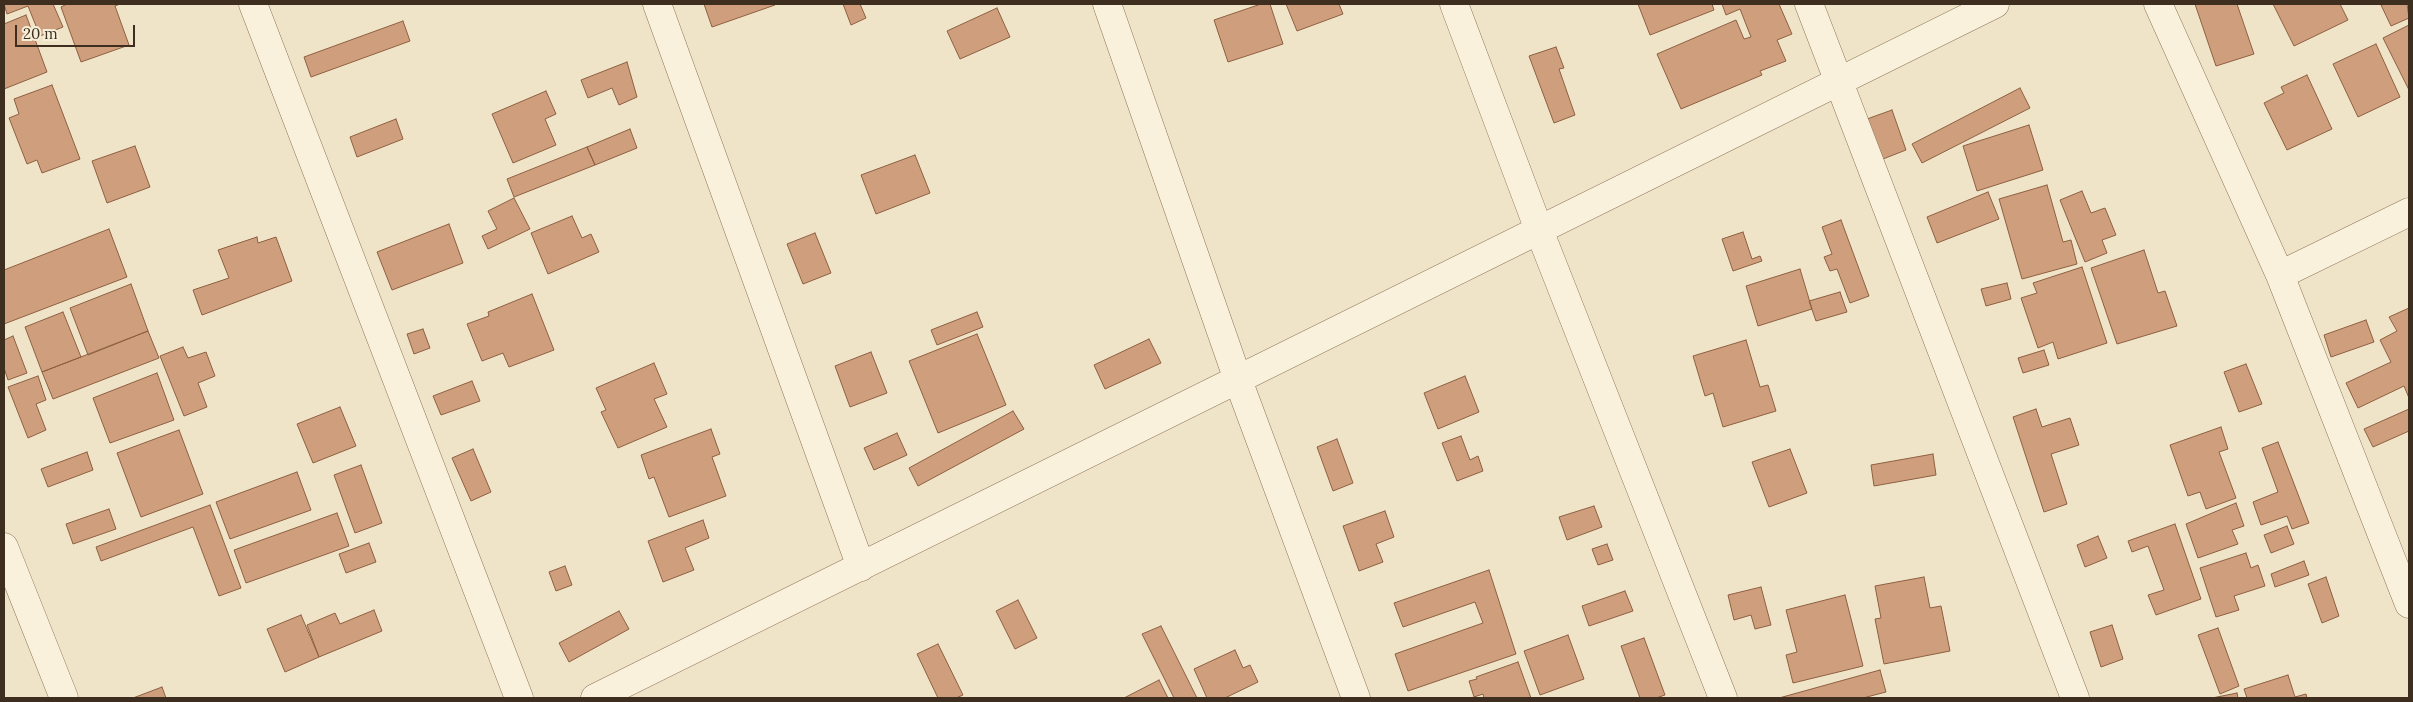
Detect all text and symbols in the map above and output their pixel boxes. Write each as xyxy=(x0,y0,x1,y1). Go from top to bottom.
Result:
scale bar xyxy=(18,15,138,47)
text: 20 m xyxy=(23,24,58,43)

